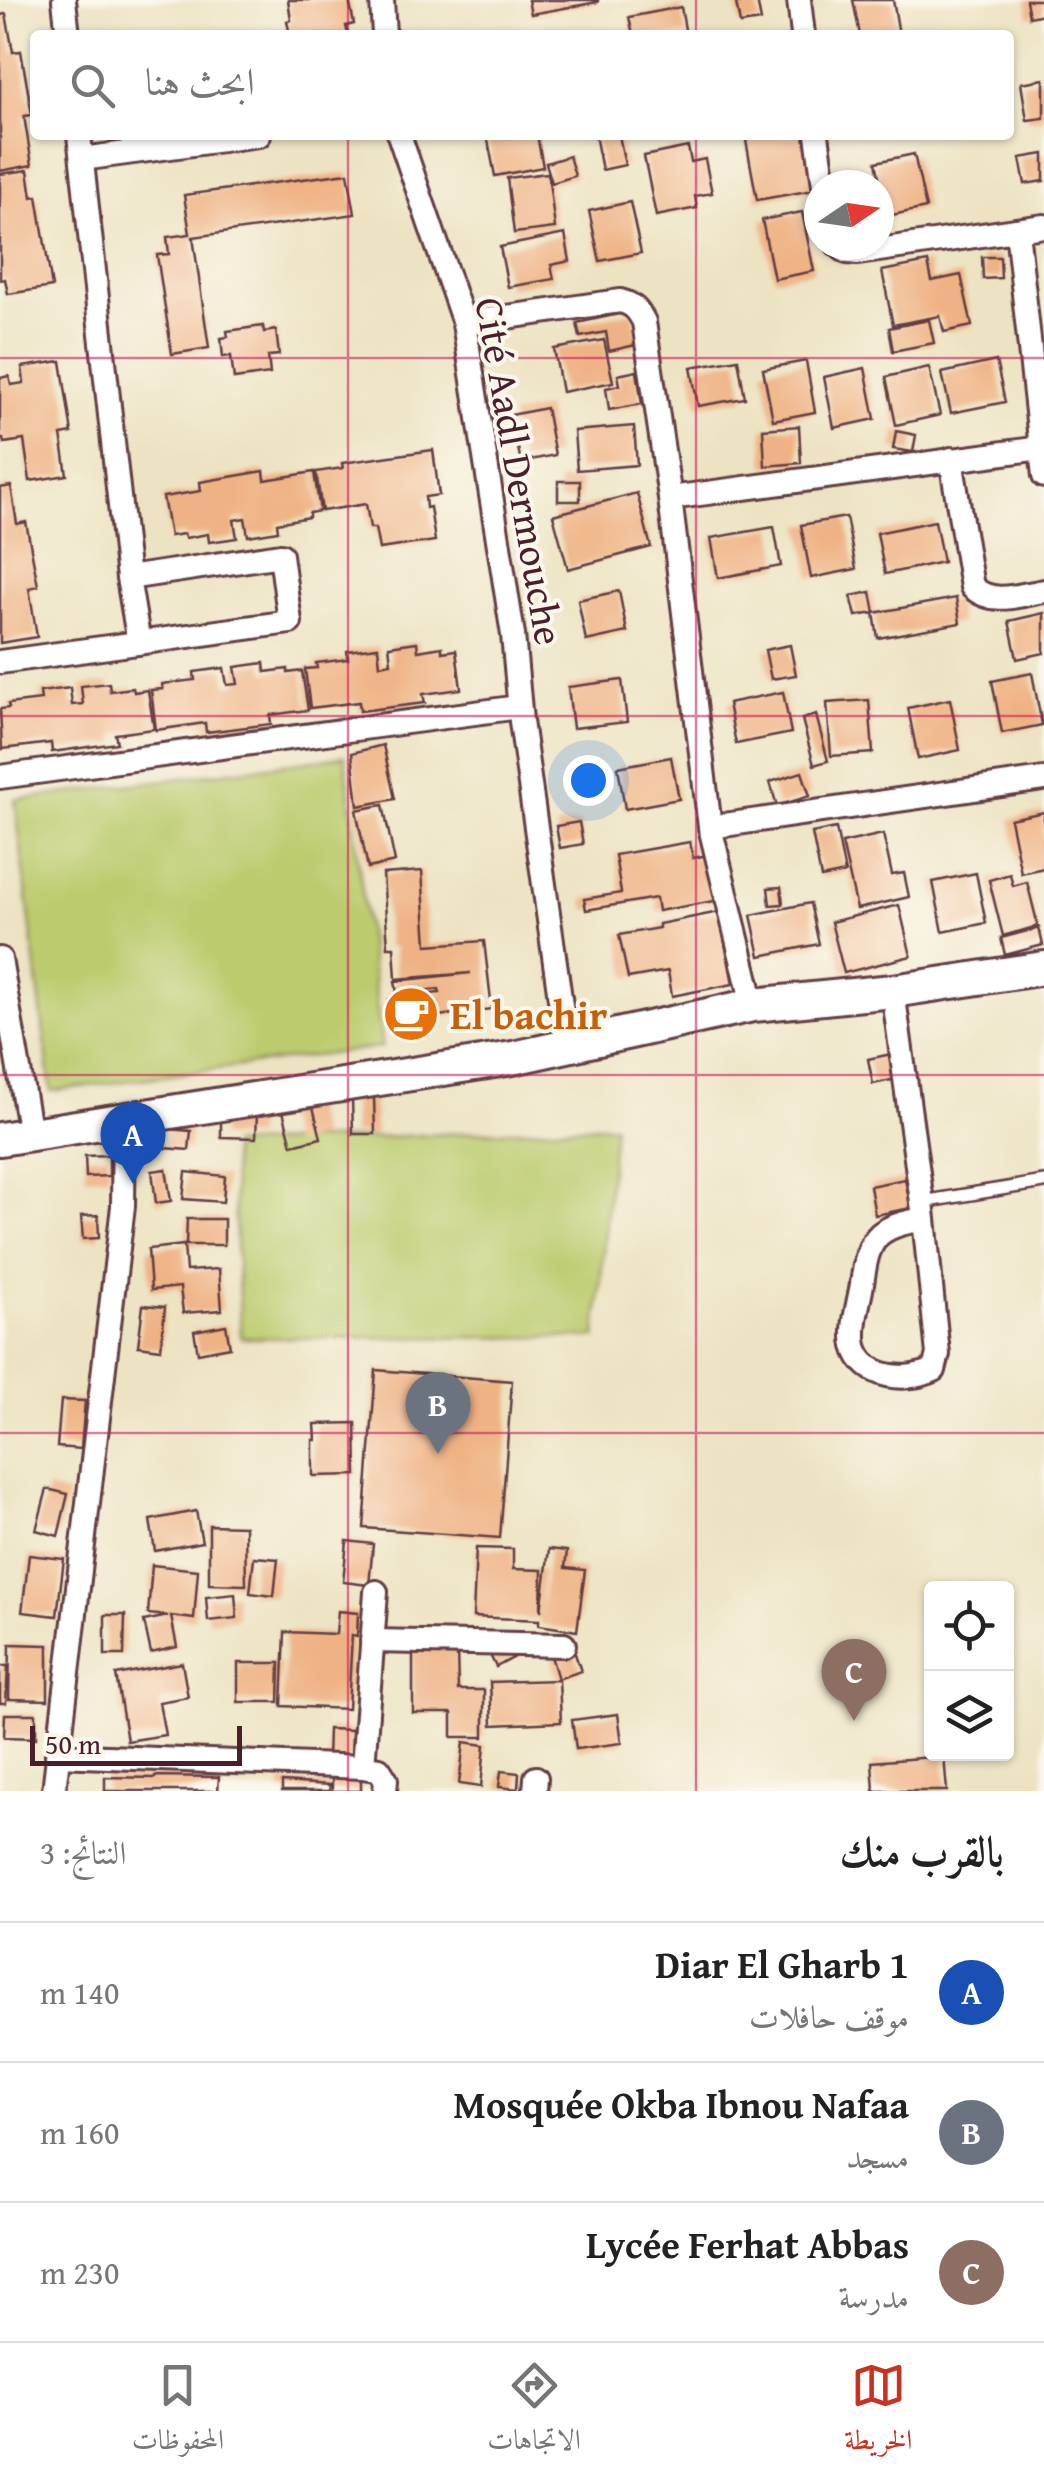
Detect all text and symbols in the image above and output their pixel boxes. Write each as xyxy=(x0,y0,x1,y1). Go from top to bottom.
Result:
search box xyxy=(30,30,1014,140)
text: ابحث هنا xyxy=(145,53,255,109)
icon: search xyxy=(65,58,120,113)
north arrow xyxy=(804,170,894,260)
street label: Cité Aadl Dermouche xyxy=(460,293,580,649)
your location xyxy=(563,755,614,806)
cafe icon: El bachir xyxy=(381,984,441,1044)
place label: El bachir xyxy=(450,985,607,1044)
pin: A xyxy=(100,1102,166,1184)
pin: B xyxy=(406,1372,470,1454)
map controls xyxy=(924,1581,1014,1761)
button: locate xyxy=(924,1581,1014,1671)
pin: C xyxy=(822,1638,886,1721)
button: layers xyxy=(924,1671,1014,1761)
scale bar xyxy=(30,1721,242,1766)
text: 50 m xyxy=(45,1723,101,1764)
text: بالقرب منك xyxy=(840,1820,1004,1881)
text: النتائج: 3 xyxy=(40,1829,126,1876)
text: Diar El Gharb 1 xyxy=(655,1936,909,1992)
text: 140 m xyxy=(40,1969,119,2016)
text: A xyxy=(961,1969,982,2016)
text: موقف حافلات xyxy=(749,1993,909,2040)
text: Mosquée Okba Ibnou Nafaa xyxy=(453,2076,909,2132)
text: 160 m xyxy=(40,2109,119,2156)
text: B xyxy=(962,2109,981,2156)
text: مسجد xyxy=(846,2133,909,2180)
text: Lycée Ferhat Abbas xyxy=(586,2216,909,2272)
text: 230 m xyxy=(40,2249,119,2296)
text: C xyxy=(962,2249,981,2296)
text: مدرسة xyxy=(838,2273,909,2320)
tab: المحفوظات xyxy=(132,2358,224,2467)
tab: الاتجاهات xyxy=(487,2358,581,2467)
tab: الخريطة xyxy=(844,2358,912,2467)

